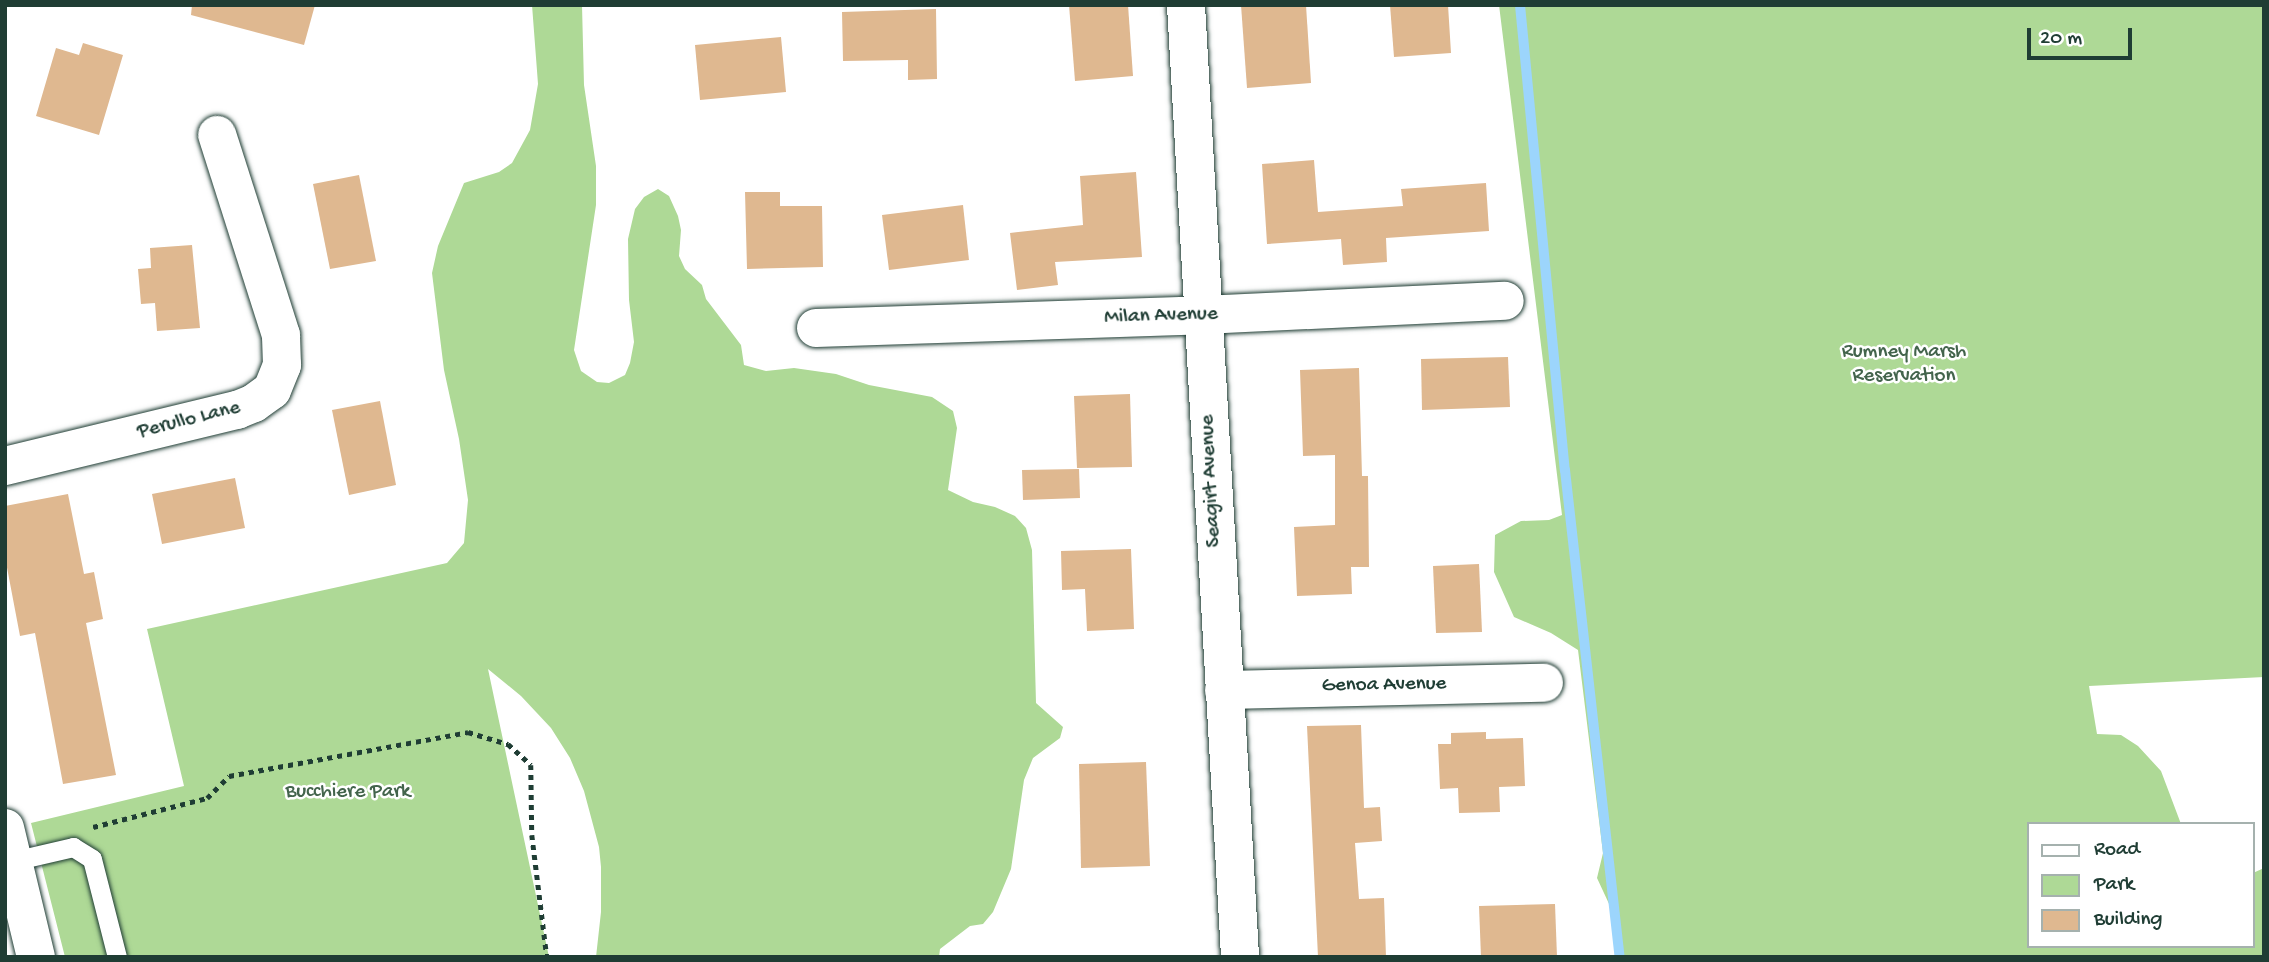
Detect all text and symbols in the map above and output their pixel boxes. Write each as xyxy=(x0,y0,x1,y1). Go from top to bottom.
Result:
scale bar xyxy=(2031,14,2136,58)
text: 20 m xyxy=(2040,27,2082,52)
street label: Milan Avenue xyxy=(1104,302,1218,332)
park label: Rumney Marsh Reservation xyxy=(1842,340,1966,390)
street label: Perullo Lane xyxy=(135,396,243,446)
street label: Seagirt Avenue xyxy=(1196,414,1228,548)
street label: Genoa Avenue xyxy=(1321,672,1447,700)
park label: Bucchiere Park xyxy=(286,780,410,806)
legend xyxy=(2028,822,2255,948)
text: Road xyxy=(2094,838,2140,863)
text: Park xyxy=(2094,873,2134,898)
text: Building xyxy=(2094,908,2163,933)

